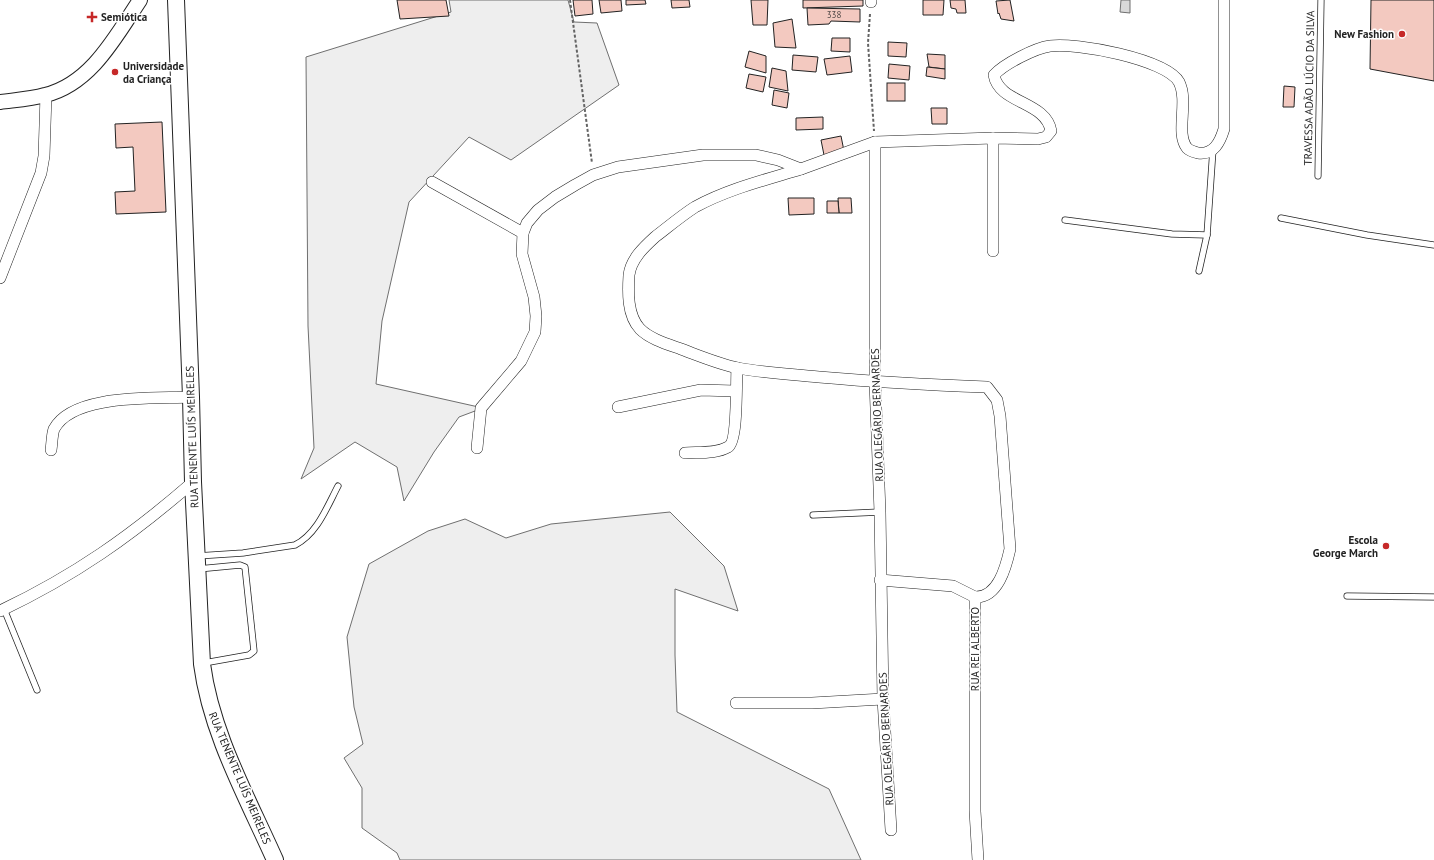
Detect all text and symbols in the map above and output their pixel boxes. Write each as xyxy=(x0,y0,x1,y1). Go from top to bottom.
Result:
house number: 338 xyxy=(827,9,841,20)
place label: Semiótica xyxy=(101,10,147,24)
street label: TRAVESSA ADÃO LÚCIO DA SILVA xyxy=(1301,10,1317,166)
marker: Semiótica xyxy=(86,11,98,23)
place label: New Fashion xyxy=(1334,27,1394,41)
marker: New Fashion xyxy=(1397,29,1407,39)
place label: Universidade da Criança xyxy=(123,59,184,86)
marker: Universidade da Criança xyxy=(110,67,120,77)
street label: RUA OLEGÁRIO BERNARDES xyxy=(868,348,886,482)
street label: RUA TENENTE LUÍS MEIRELES xyxy=(183,365,201,508)
place label: Escola George March xyxy=(1313,533,1378,560)
marker: Escola George March xyxy=(1381,541,1391,551)
street label: RUA REI ALBERTO xyxy=(968,607,982,691)
street label: RUA OLEGÁRIO BERNARDES xyxy=(876,672,896,806)
street label: RUA TENENTE LUÍS MEIRELES xyxy=(206,710,274,846)

